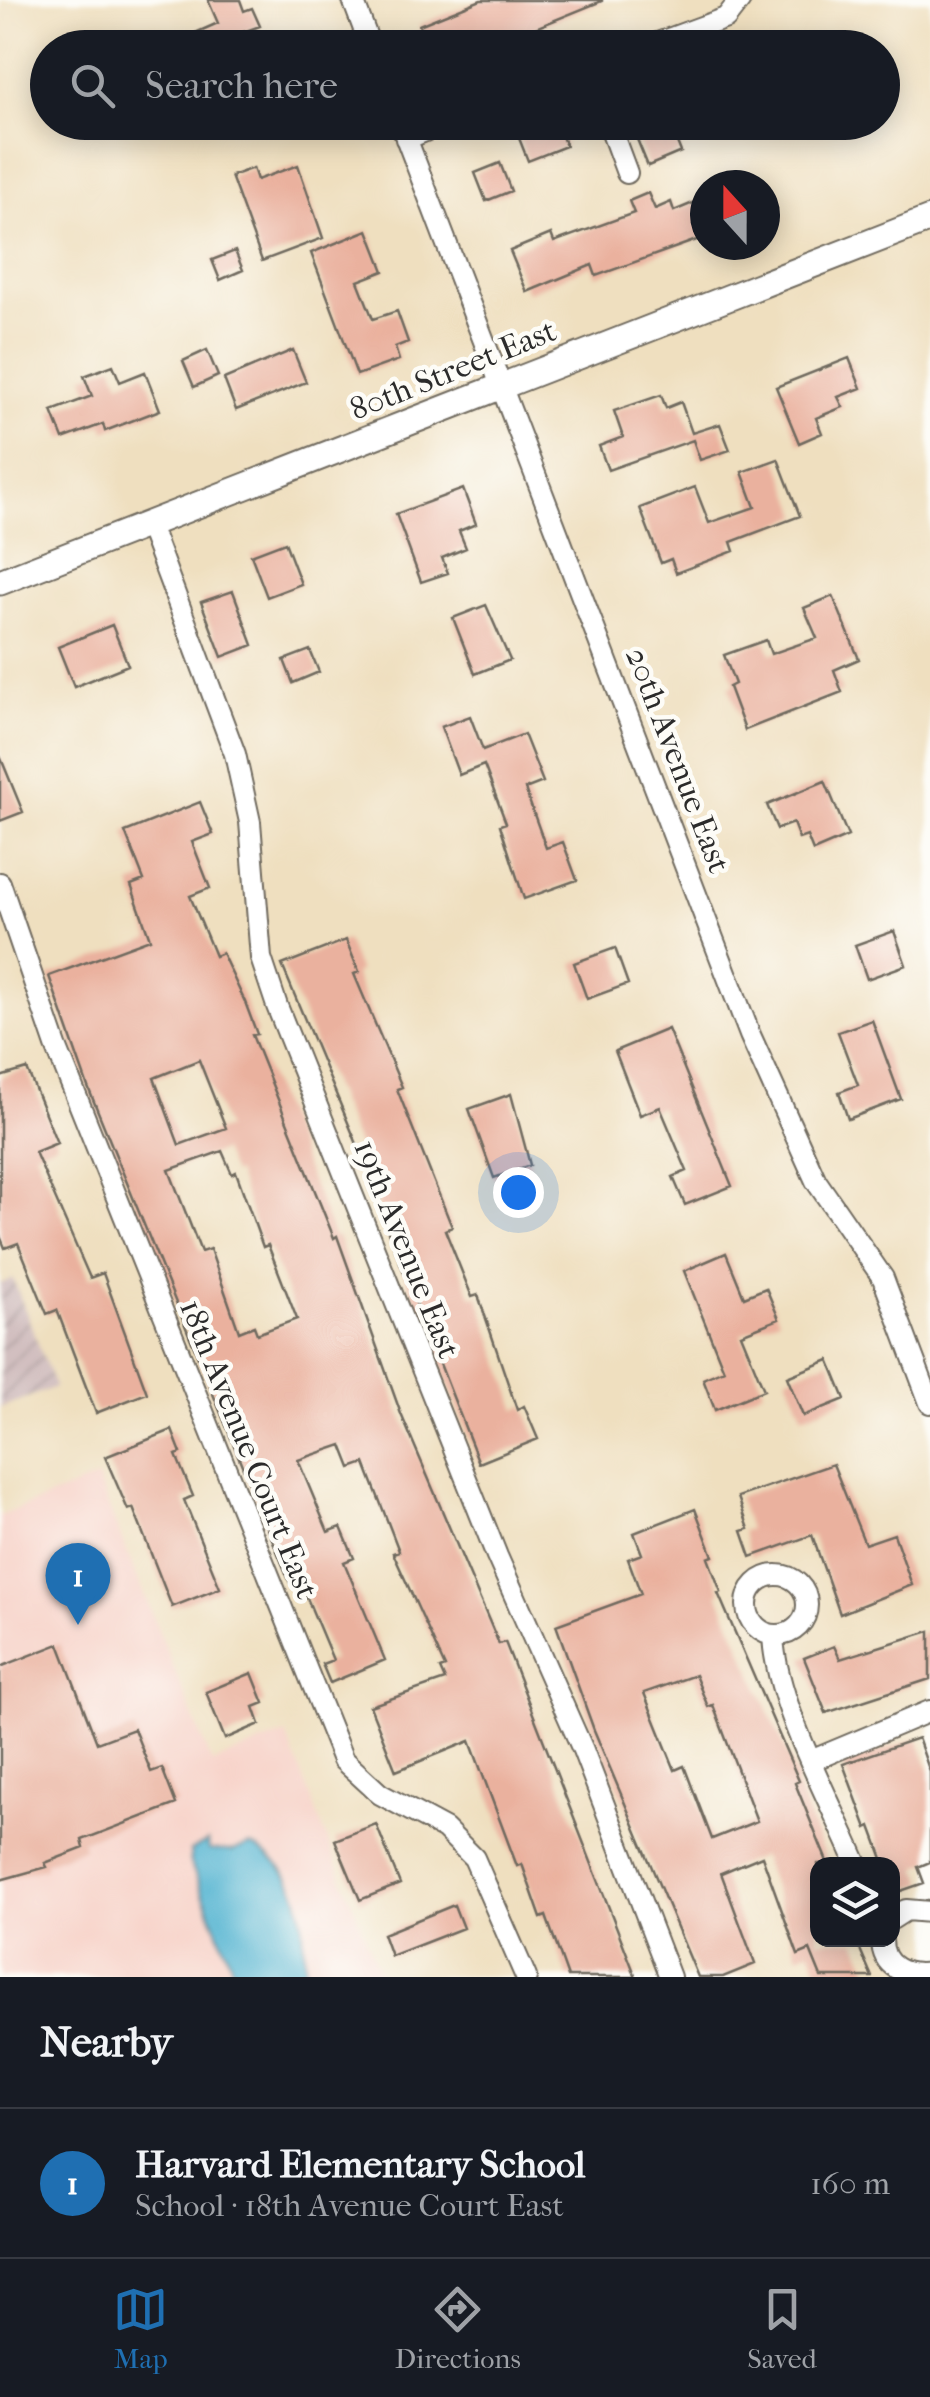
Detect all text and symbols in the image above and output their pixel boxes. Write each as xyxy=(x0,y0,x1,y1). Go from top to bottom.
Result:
search box xyxy=(30,30,900,140)
icon: search xyxy=(65,58,120,113)
text: Search here xyxy=(145,63,338,108)
north arrow xyxy=(690,170,780,260)
street label: 80th Street East xyxy=(345,312,562,428)
street label: 20th Avenue East xyxy=(618,642,738,878)
street label: 19th Avenue East xyxy=(346,1134,468,1364)
your location xyxy=(493,1167,544,1218)
street label: 18th Avenue Court East xyxy=(172,1294,326,1604)
pin: 1 xyxy=(46,1542,110,1625)
map controls xyxy=(810,1857,900,1947)
button: layers xyxy=(810,1857,900,1947)
text: Nearby xyxy=(40,2018,172,2067)
text: Harvard Elementary School xyxy=(135,2142,586,2187)
text: 1 xyxy=(67,2165,78,2202)
text: 160 m xyxy=(810,2165,890,2202)
text: School · 18th Avenue Court East xyxy=(135,2187,564,2224)
tab: Map xyxy=(113,2282,168,2375)
tab: Directions xyxy=(395,2282,521,2375)
tab: Saved xyxy=(747,2282,817,2375)

